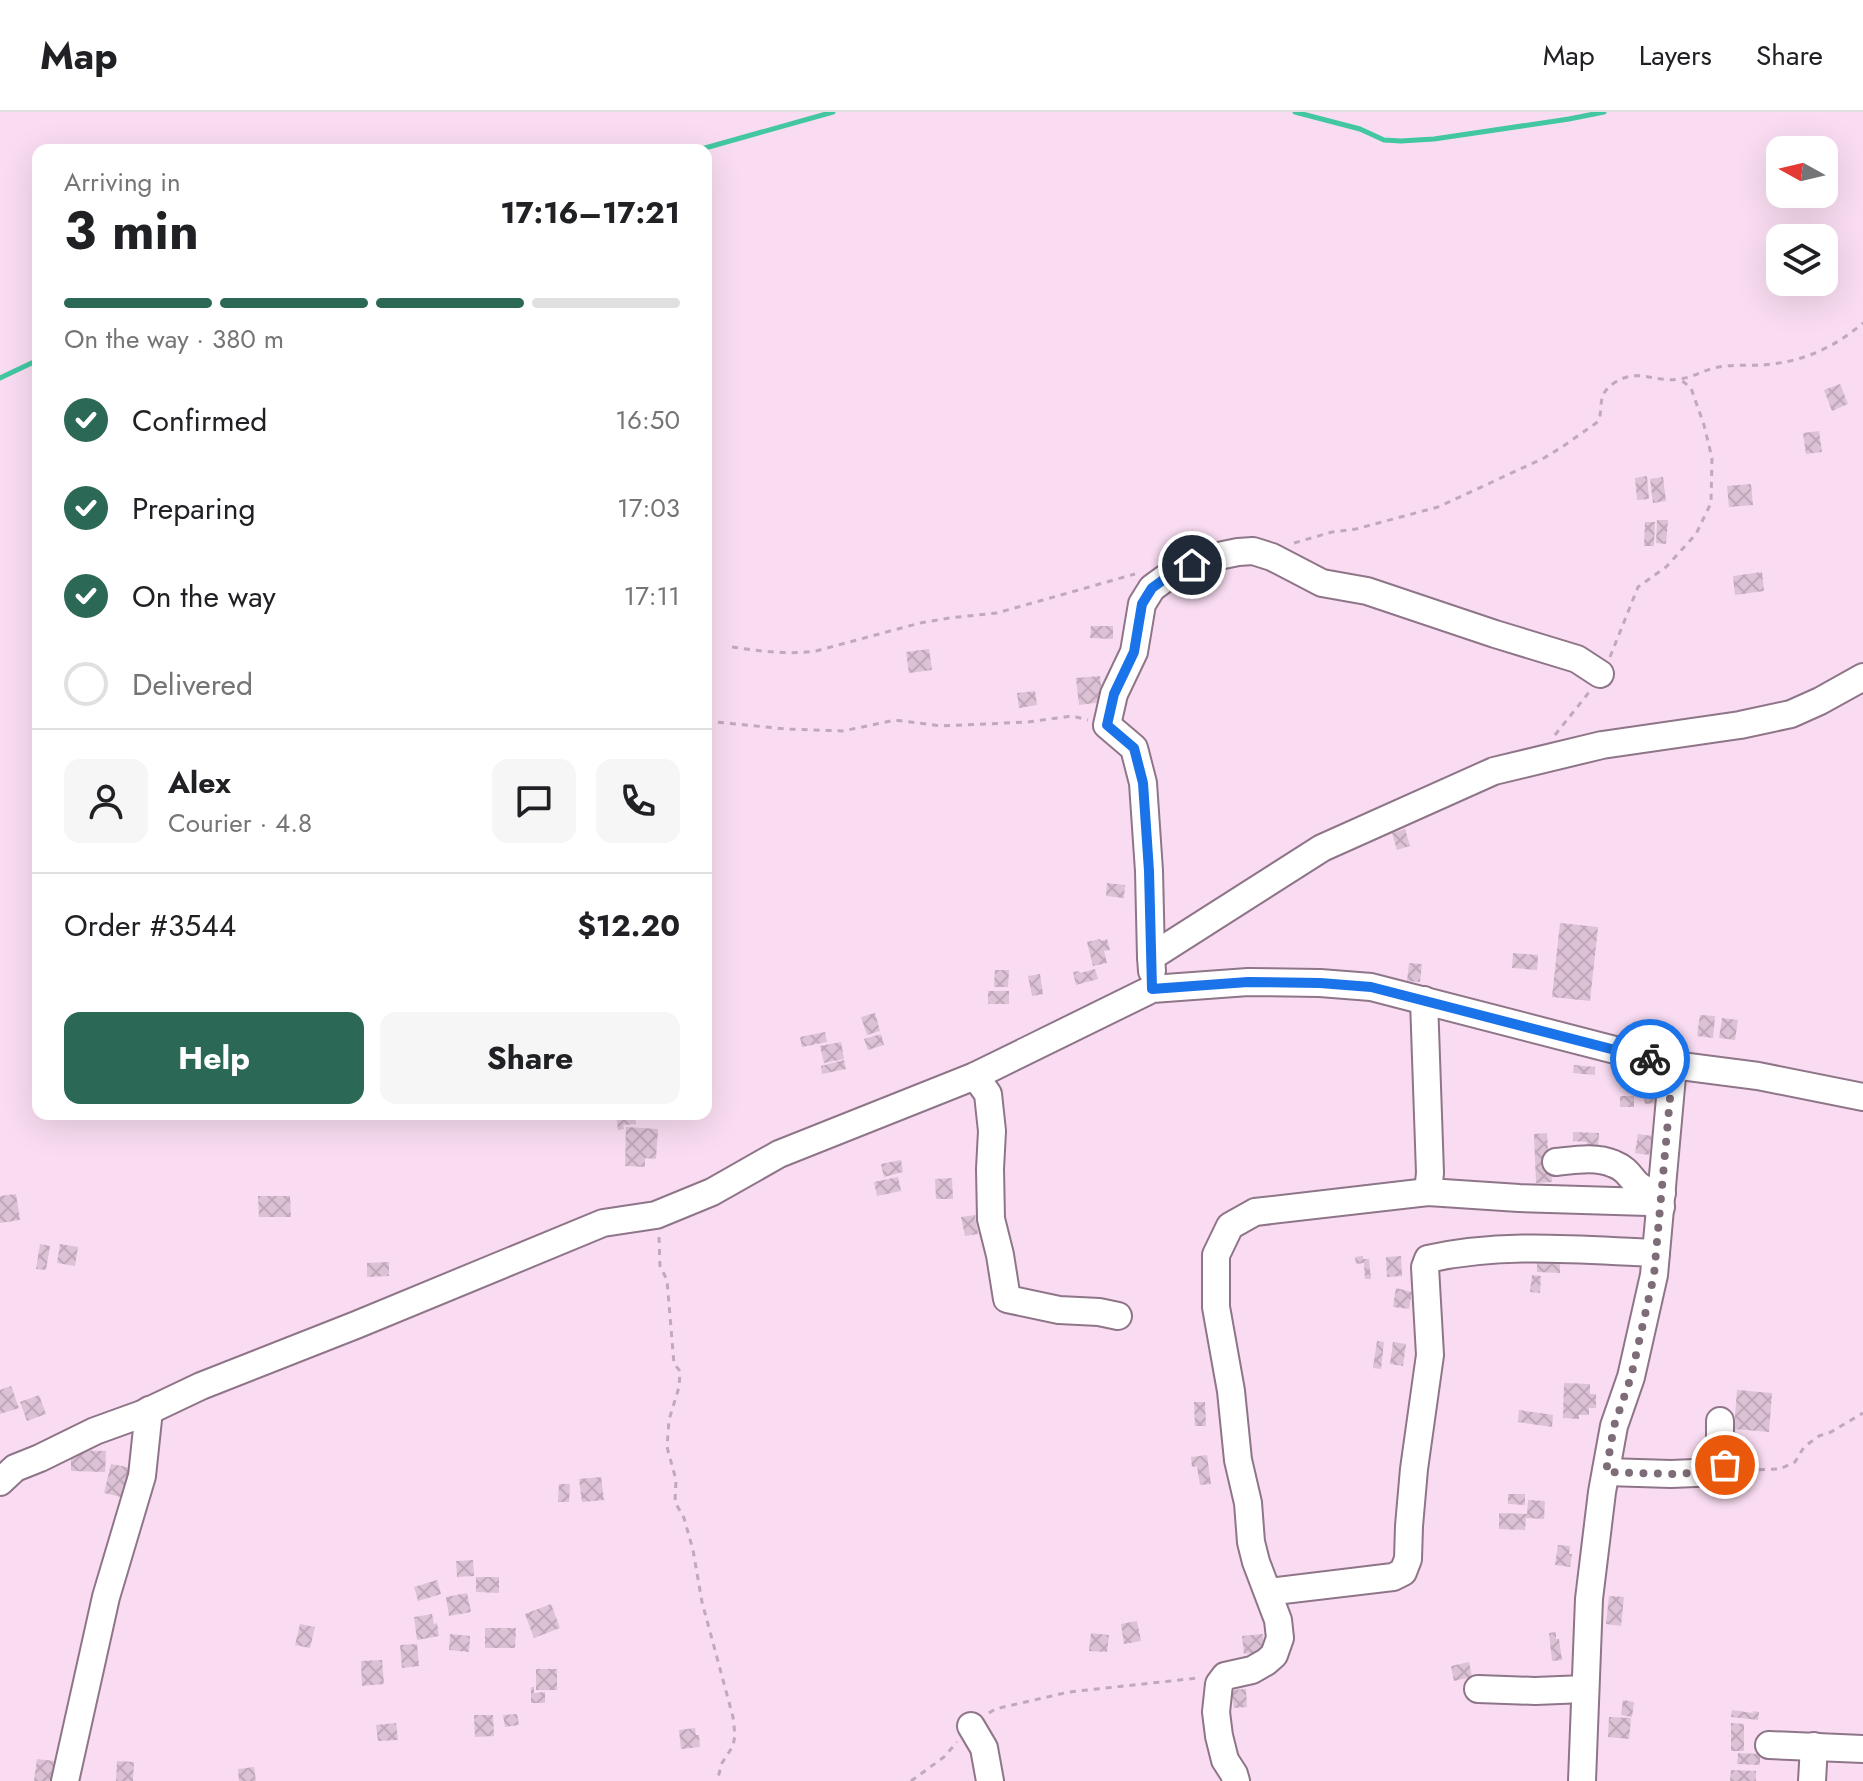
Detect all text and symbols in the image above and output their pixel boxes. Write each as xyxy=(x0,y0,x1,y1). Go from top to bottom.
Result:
text: Map xyxy=(40,28,118,83)
text: Map xyxy=(1543,35,1595,76)
text: Layers xyxy=(1639,35,1712,76)
text: Share xyxy=(1756,35,1823,76)
north arrow xyxy=(1766,136,1838,208)
map controls xyxy=(1766,136,1838,296)
text: Arriving in xyxy=(64,163,181,201)
text: 17:16–17:21 xyxy=(500,191,680,234)
text: 3 min xyxy=(64,193,199,269)
button: layers xyxy=(1766,224,1838,296)
text: On the way · 380 m xyxy=(64,320,284,358)
icon: check xyxy=(64,398,108,442)
text: Confirmed xyxy=(132,399,267,442)
text: 16:50 xyxy=(615,401,680,439)
icon: check xyxy=(64,486,108,530)
text: Preparing xyxy=(132,487,256,530)
text: 17:03 xyxy=(617,489,680,527)
pin xyxy=(1158,531,1226,599)
icon: home xyxy=(1170,543,1214,587)
icon: check xyxy=(64,574,108,618)
text: On the way xyxy=(132,575,276,618)
text: 17:11 xyxy=(623,577,680,615)
text: Delivered xyxy=(132,663,253,706)
button: person xyxy=(64,759,148,843)
button: chat xyxy=(492,759,576,843)
button: phone xyxy=(596,759,680,843)
text: Alex xyxy=(168,761,231,804)
text: Courier · 4.8 xyxy=(168,804,312,842)
text: Order #3544 xyxy=(64,904,236,947)
text: $12.20 xyxy=(577,904,680,947)
button: Help xyxy=(64,1012,364,1104)
button: Share xyxy=(380,1012,680,1104)
courier xyxy=(1610,1019,1690,1099)
icon: bike xyxy=(1628,1037,1672,1081)
pin xyxy=(1691,1431,1759,1499)
icon: bag xyxy=(1703,1443,1747,1487)

